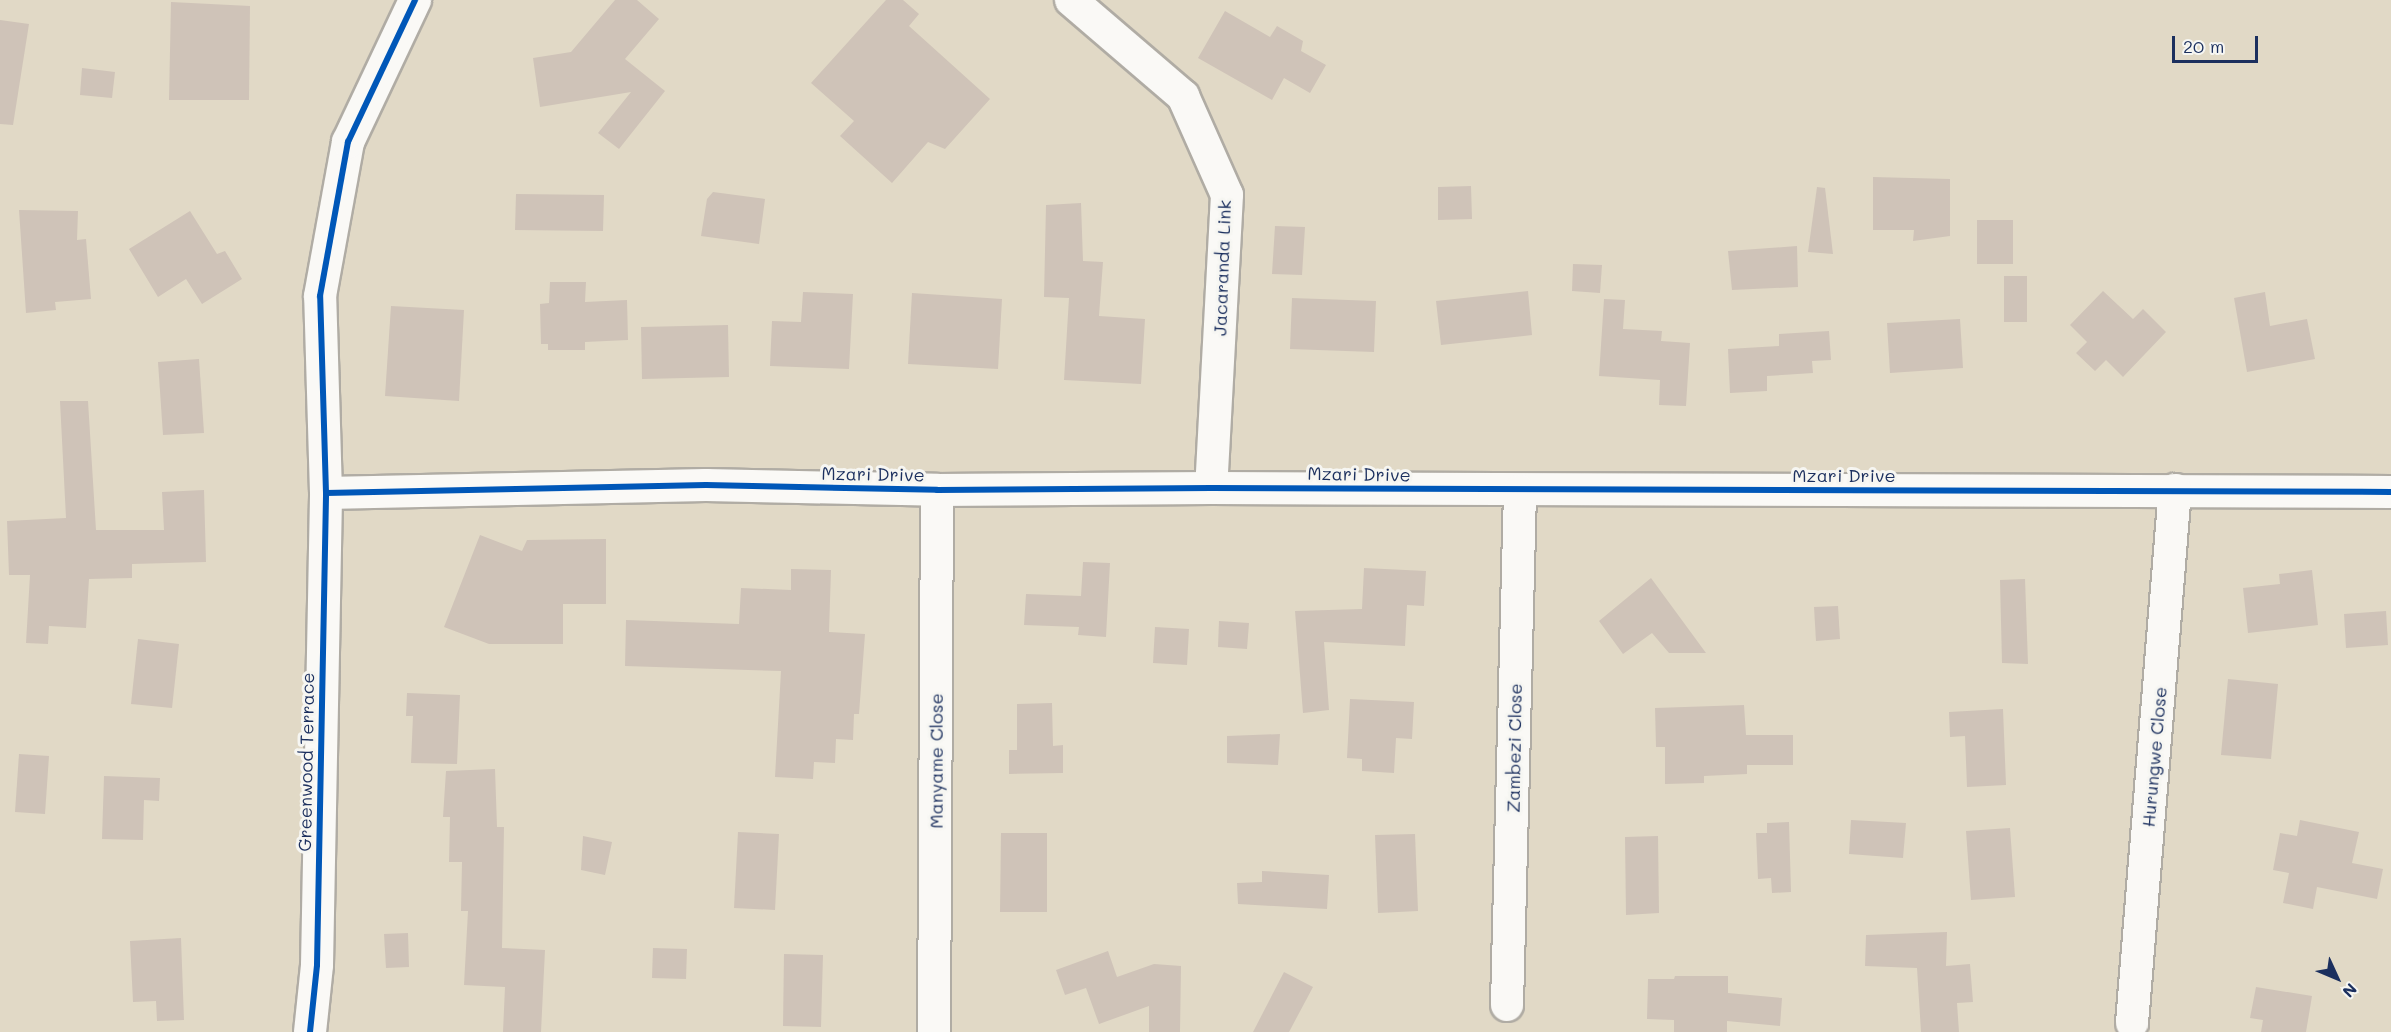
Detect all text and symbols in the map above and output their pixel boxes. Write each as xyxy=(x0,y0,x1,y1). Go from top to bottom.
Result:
scale bar xyxy=(2175,24,2260,62)
text: 20 m xyxy=(2183,34,2224,58)
street label: Jacaranda Link xyxy=(1209,200,1235,336)
street label: Mzari Drive xyxy=(821,462,925,486)
street label: Mzari Drive xyxy=(1307,462,1411,486)
street label: Mzari Drive xyxy=(1792,464,1896,486)
street label: Greenwood Terrace xyxy=(294,672,318,852)
street label: Zambezi Close xyxy=(1502,683,1526,813)
street label: Hurungwe Close xyxy=(2137,686,2171,828)
street label: Manyame Close xyxy=(925,693,947,829)
north arrow xyxy=(2307,948,2367,1008)
text: N xyxy=(2339,979,2362,1003)

